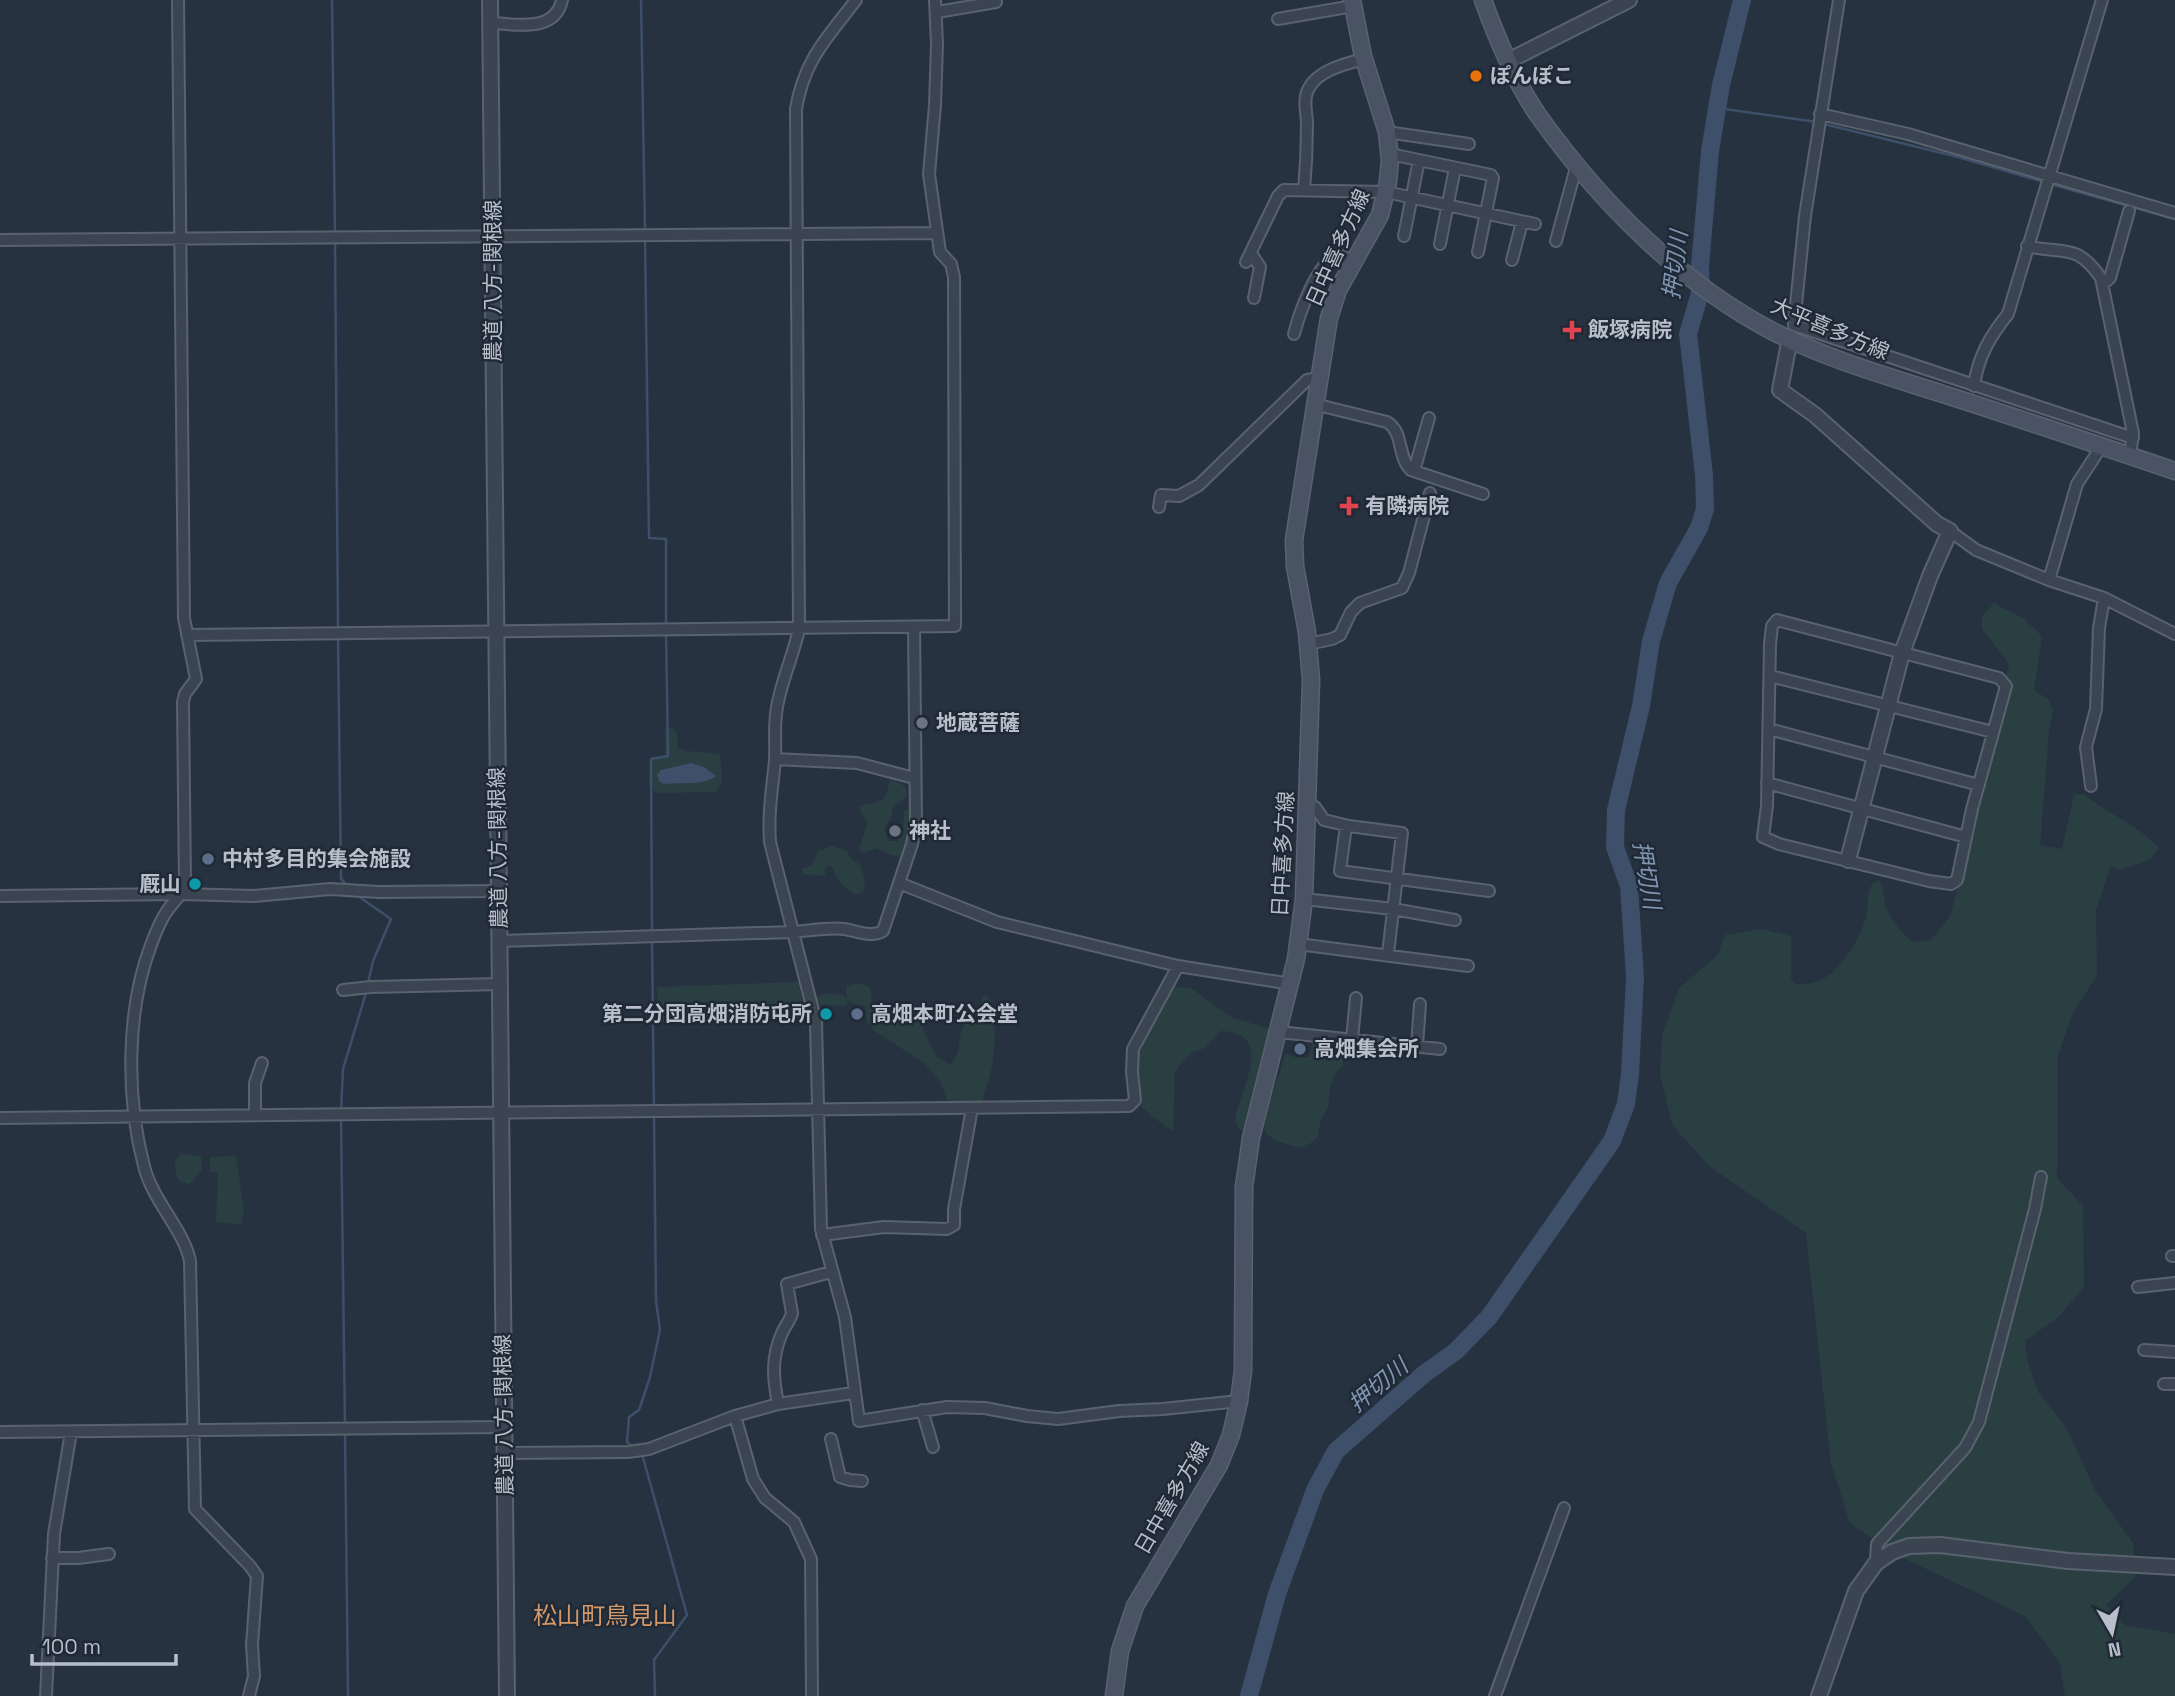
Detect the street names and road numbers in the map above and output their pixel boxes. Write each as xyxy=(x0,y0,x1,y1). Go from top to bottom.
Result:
street label: 日中喜多方線 xyxy=(1300,185,1376,311)
street label: 農道 八方-関根線 xyxy=(479,200,506,362)
street label: 大平喜多方線 xyxy=(1767,291,1893,366)
street label: 農道 八方-関根線 xyxy=(483,767,512,929)
street label: 日中喜多方線 xyxy=(1266,790,1299,918)
street label: 農道 八方-関根線 xyxy=(489,1334,518,1496)
street label: 日中喜多方線 xyxy=(1128,1436,1215,1559)

